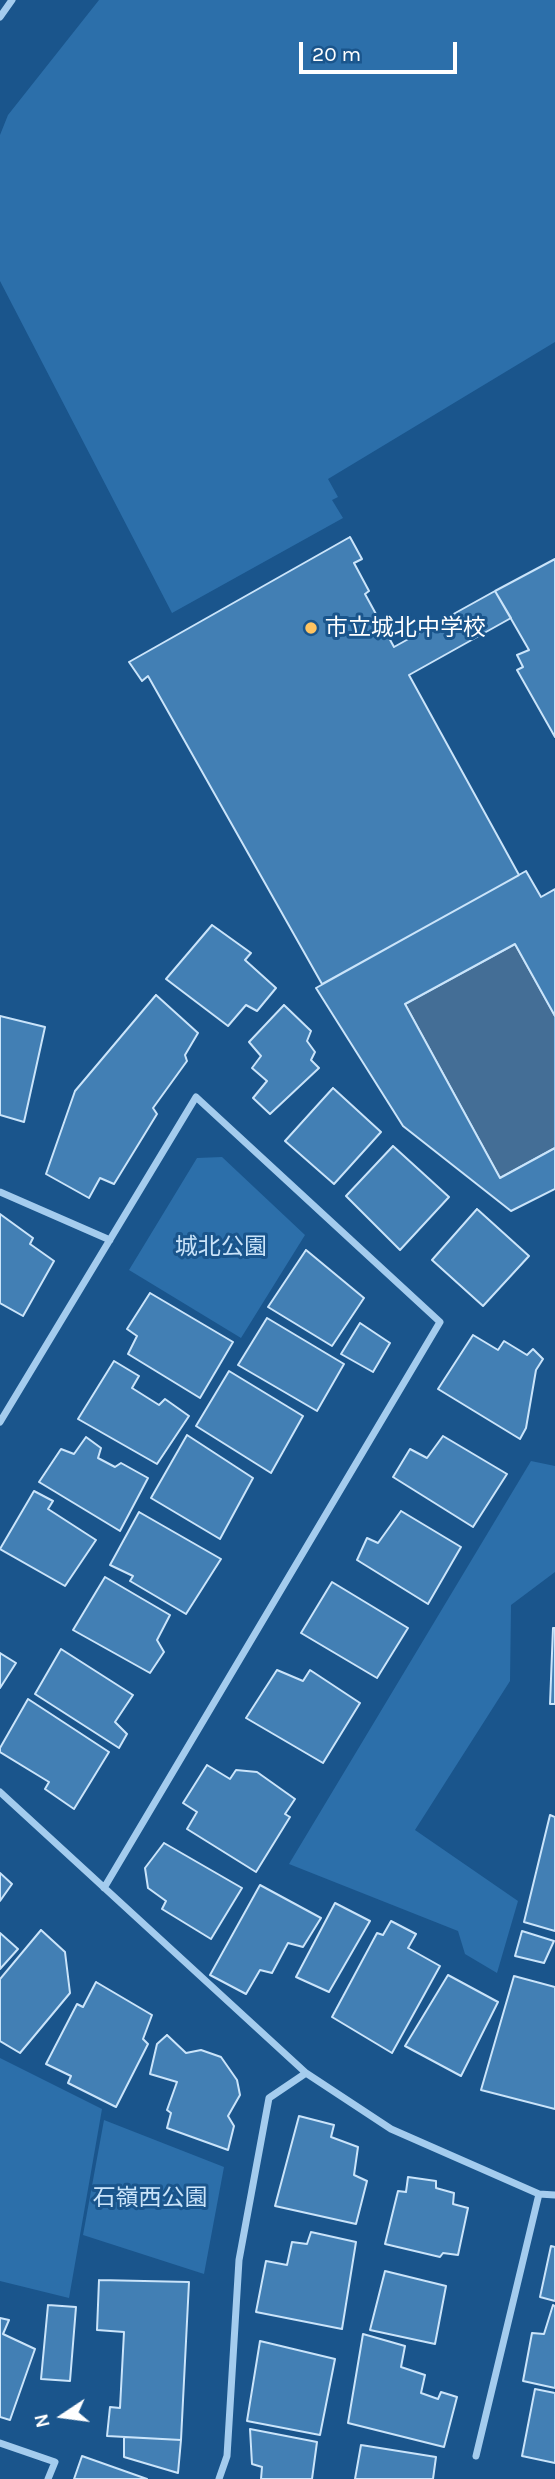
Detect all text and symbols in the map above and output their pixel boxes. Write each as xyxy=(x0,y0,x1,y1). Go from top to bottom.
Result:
scale bar xyxy=(303,28,461,72)
text: 20 m xyxy=(312,42,361,66)
place label: 市立城北中学校 xyxy=(325,614,486,642)
marker: 市立城北中学校 xyxy=(303,620,319,636)
park label: 城北公園 xyxy=(175,1233,267,1261)
park label: 石嶺西公園 xyxy=(93,2184,207,2212)
north arrow xyxy=(28,2381,98,2451)
text: N xyxy=(30,2412,55,2430)

